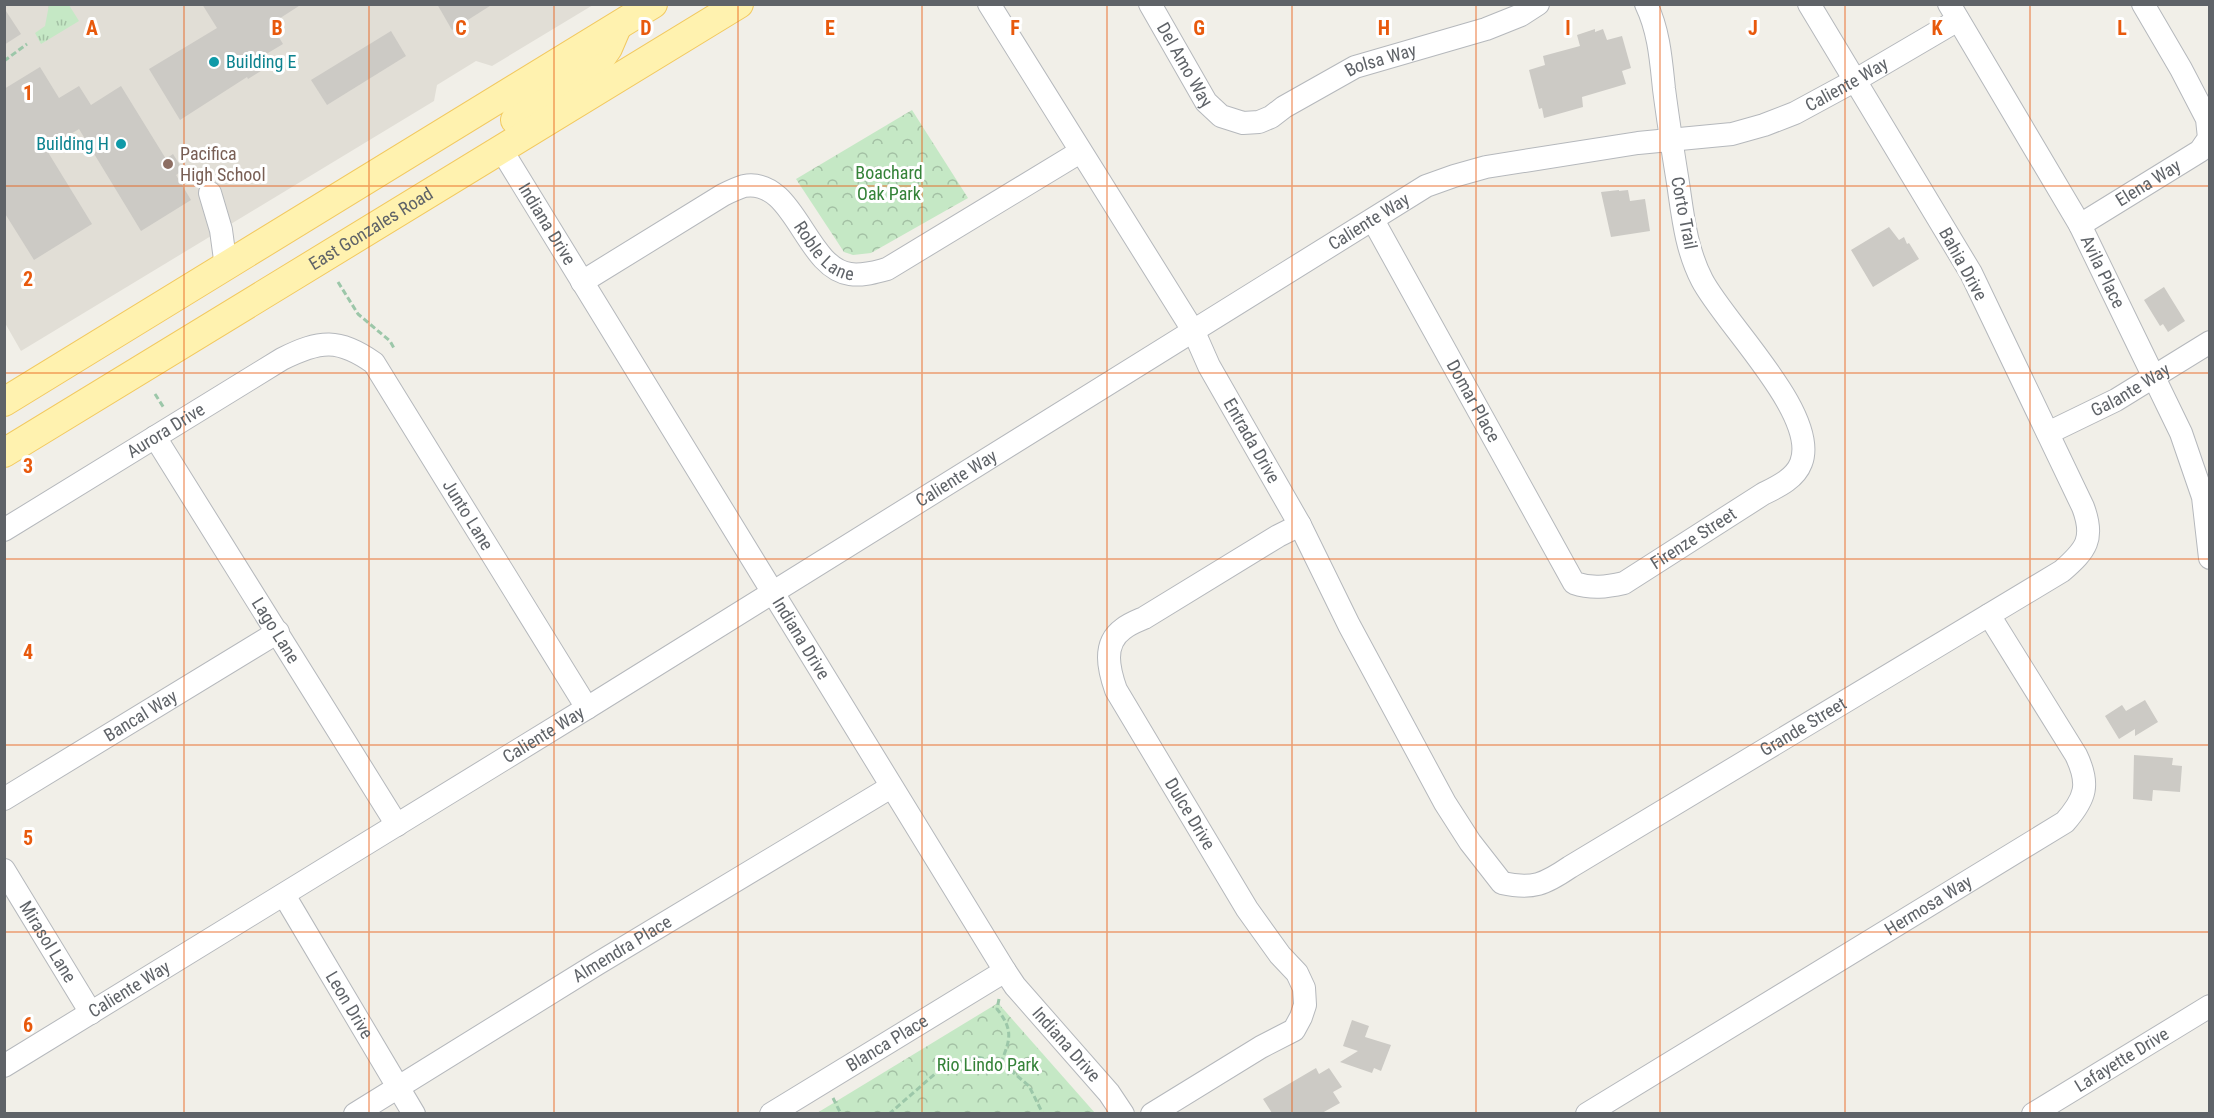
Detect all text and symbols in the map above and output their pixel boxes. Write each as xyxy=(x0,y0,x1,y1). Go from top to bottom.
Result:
text: A xyxy=(86,16,98,40)
text: B xyxy=(271,16,283,40)
text: C xyxy=(455,16,467,40)
text: D xyxy=(640,16,652,40)
text: E xyxy=(825,16,835,40)
text: F xyxy=(1010,16,1020,40)
text: G xyxy=(1193,16,1205,40)
text: H xyxy=(1378,16,1390,40)
text: I xyxy=(1565,16,1571,40)
text: J xyxy=(1748,16,1758,40)
text: K xyxy=(1931,16,1943,40)
text: L xyxy=(2117,16,2127,40)
street label: Del Amo Way xyxy=(1153,19,1217,112)
street label: Bolsa Way xyxy=(1341,39,1419,81)
place label: Building E xyxy=(226,51,297,72)
street label: Caliente Way xyxy=(1801,52,1892,116)
marker: Building E xyxy=(207,55,221,69)
text: 1 xyxy=(23,81,33,105)
place label: Building H xyxy=(36,133,109,154)
marker: Building H xyxy=(114,137,128,151)
place label: Pacifica High School xyxy=(180,143,266,185)
street label: Elena Way xyxy=(2111,154,2185,211)
marker: Pacifica High School xyxy=(161,157,175,171)
park label: Boachard Oak Park xyxy=(855,162,923,204)
street label: Corto Trail xyxy=(1667,175,1702,251)
street label: Indiana Drive xyxy=(514,179,581,269)
street label: East Gonzales Road xyxy=(305,183,436,274)
street label: Caliente Way xyxy=(1324,188,1413,254)
street label: Roble Lane xyxy=(790,217,855,284)
street label: Bahia Drive xyxy=(1935,224,1992,304)
street label: Avila Place xyxy=(2077,232,2130,311)
text: 2 xyxy=(23,267,33,291)
street label: Domar Place xyxy=(1443,356,1505,446)
street label: Galante Way xyxy=(2087,358,2174,421)
street label: Entrada Drive xyxy=(1220,394,1285,487)
street label: Aurora Drive xyxy=(123,398,208,462)
street label: Caliente Way xyxy=(912,444,1001,511)
text: 3 xyxy=(23,454,33,478)
street label: Junto Lane xyxy=(439,476,498,554)
street label: Firenze Street xyxy=(1646,503,1740,573)
street label: Lago Lane xyxy=(248,593,304,667)
street label: Indiana Drive xyxy=(768,593,835,683)
text: 4 xyxy=(23,640,33,664)
street label: Bancal Way xyxy=(100,685,181,746)
street label: Grande Street xyxy=(1756,692,1850,760)
street label: Caliente Way xyxy=(499,701,588,767)
street label: Dulce Drive xyxy=(1161,774,1220,853)
text: 5 xyxy=(23,826,33,850)
street label: Hermosa Way xyxy=(1881,870,1976,940)
street label: Mirasol Lane xyxy=(15,897,81,986)
street label: Almendra Place xyxy=(569,911,675,986)
street label: Caliente Way xyxy=(84,955,174,1022)
street label: Leon Drive xyxy=(322,967,378,1042)
street label: Indiana Drive xyxy=(1028,1002,1105,1086)
street label: Blanca Place xyxy=(842,1010,931,1076)
text: 6 xyxy=(23,1013,33,1037)
street label: Lafayette Drive xyxy=(2071,1023,2172,1096)
park label: Rio Lindo Park xyxy=(937,1054,1039,1075)

